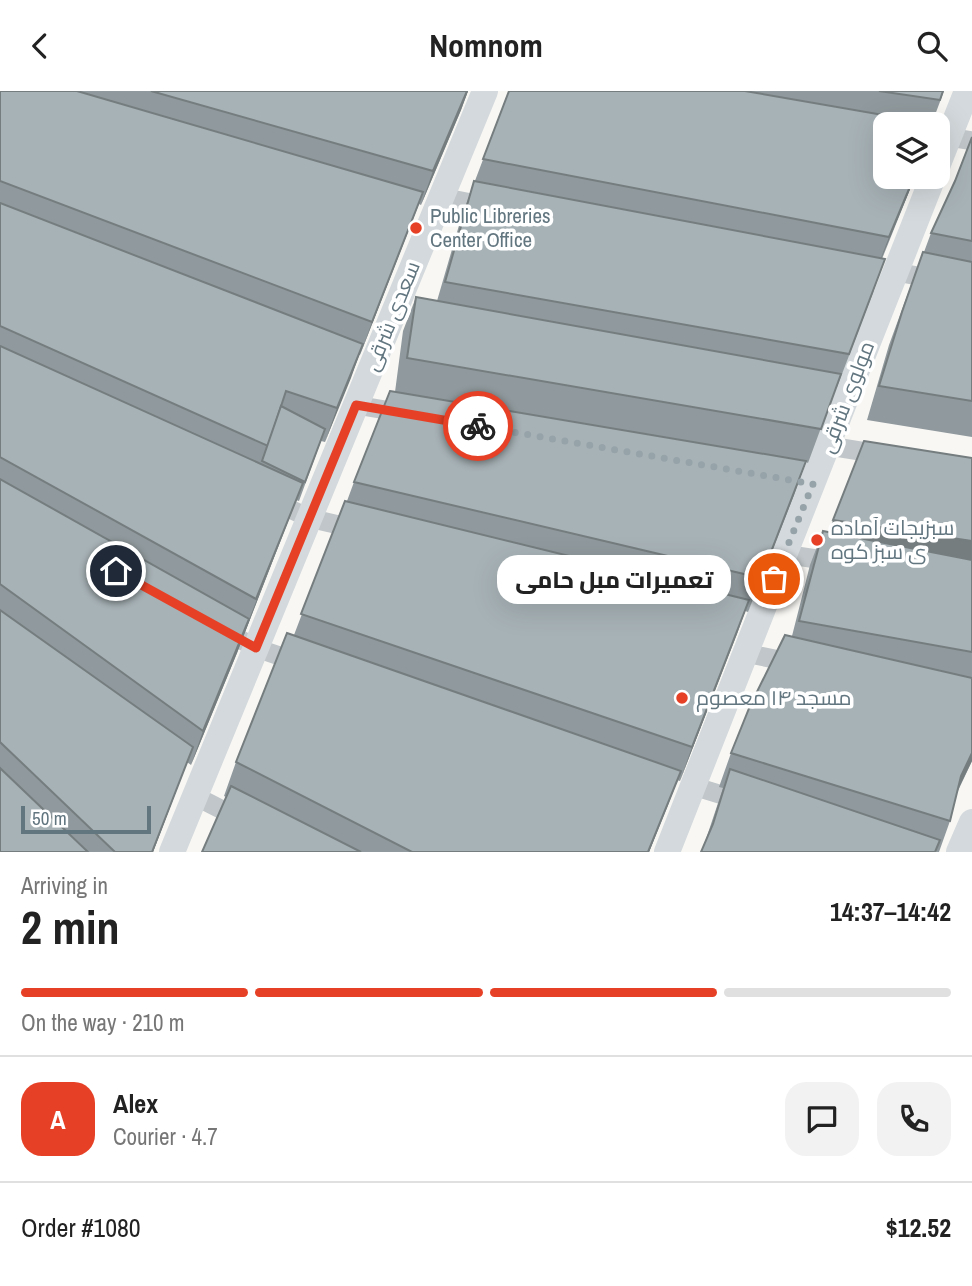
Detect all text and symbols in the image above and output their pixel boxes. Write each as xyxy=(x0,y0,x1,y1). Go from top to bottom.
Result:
text: Nomnom xyxy=(429,24,543,67)
icon: back xyxy=(21,27,59,65)
icon: search xyxy=(913,27,951,65)
map controls xyxy=(873,112,950,189)
button: layers xyxy=(873,112,950,189)
place label: Public Libreries Center Office xyxy=(430,201,551,254)
marker: Public Libreries Center Office xyxy=(408,220,424,236)
street label: سعدی شرقی xyxy=(356,257,427,375)
street label: مولوی شرقی xyxy=(812,337,881,457)
courier xyxy=(443,391,513,461)
icon: bike xyxy=(459,407,497,445)
place label: سبزیجات آماده ی سبز کوه xyxy=(831,513,954,566)
marker: سبزیجات آماده ی سبز کوه xyxy=(809,532,825,548)
pin xyxy=(86,541,146,601)
pin xyxy=(744,549,804,609)
icon: home xyxy=(97,552,135,590)
callout: تعمیرات مبل حامی xyxy=(498,554,732,603)
icon: bag xyxy=(755,560,793,598)
text: تعمیرات مبل حامی xyxy=(515,564,713,595)
place label: مسجد ۱۴ معصوم xyxy=(696,683,852,712)
marker: مسجد ۱۴ معصوم xyxy=(674,690,690,706)
scale bar xyxy=(21,803,150,835)
text: 50 m xyxy=(32,805,67,831)
text: Arriving in xyxy=(21,870,108,901)
text: 14:37–14:42 xyxy=(830,894,951,929)
text: 2 min xyxy=(21,896,120,958)
text: On the way · 210 m xyxy=(21,1007,185,1038)
button: chat xyxy=(785,1082,859,1156)
button: phone xyxy=(877,1082,951,1156)
text: Alex xyxy=(113,1086,158,1121)
text: A xyxy=(50,1102,66,1137)
text: Courier · 4.7 xyxy=(113,1121,218,1152)
text: Order #1080 xyxy=(21,1210,141,1245)
text: $12.52 xyxy=(886,1210,951,1245)

